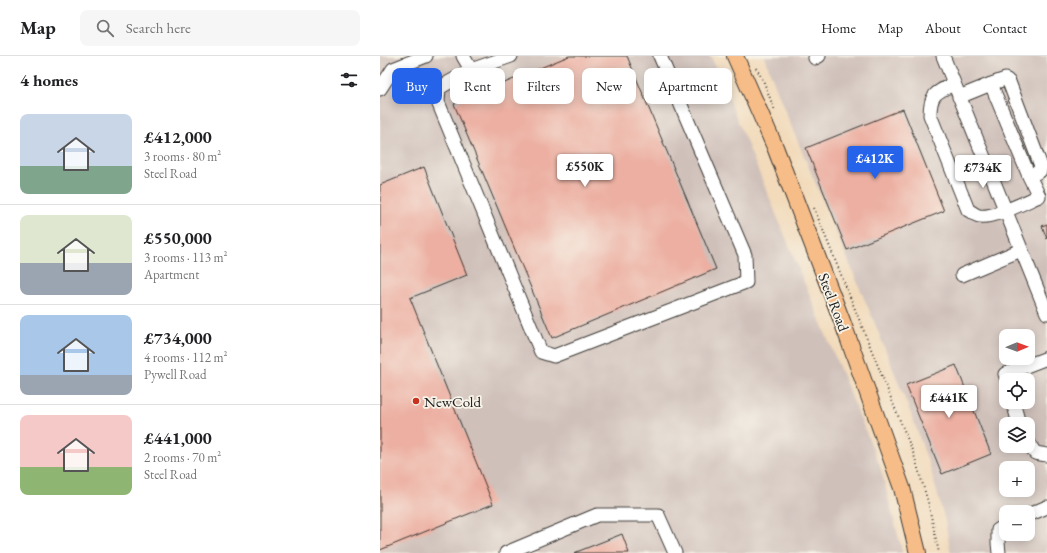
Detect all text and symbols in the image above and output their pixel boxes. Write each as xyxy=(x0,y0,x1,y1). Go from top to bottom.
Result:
search box xyxy=(80,10,360,46)
text: Map xyxy=(20,15,56,40)
icon: search xyxy=(94,17,116,39)
text: Search here xyxy=(126,18,191,37)
text: Home xyxy=(821,19,856,37)
text: Map xyxy=(878,19,903,37)
text: About xyxy=(925,19,961,37)
text: Contact xyxy=(983,19,1027,37)
chip: Buy xyxy=(392,68,442,104)
chip: Rent xyxy=(450,68,505,104)
chip: Filters xyxy=(513,68,574,104)
chip: New xyxy=(582,68,636,104)
chip: Apartment xyxy=(644,68,732,104)
text: 4 homes xyxy=(20,69,78,91)
icon: filters xyxy=(338,69,360,91)
text: £412,000 xyxy=(144,126,212,148)
icon: home xyxy=(52,130,100,178)
pin: £412K xyxy=(847,146,903,180)
text: 3 rooms · 80 m² xyxy=(144,148,221,165)
text: £412K xyxy=(856,150,894,167)
pin: £550K xyxy=(557,154,613,188)
pin: £734K xyxy=(955,155,1011,189)
text: £550K xyxy=(566,158,604,175)
text: £734K xyxy=(964,159,1002,176)
text: Steel Road xyxy=(144,165,197,182)
text: £550,000 xyxy=(144,227,212,249)
icon: home xyxy=(52,231,100,279)
text: 3 rooms · 113 m² xyxy=(144,249,228,266)
text: Apartment xyxy=(144,266,199,283)
street label: Steel Road xyxy=(814,270,854,334)
text: £734,000 xyxy=(144,327,212,349)
north arrow xyxy=(999,329,1035,365)
map controls xyxy=(999,329,1035,541)
icon: home xyxy=(52,331,100,379)
text: 4 rooms · 112 m² xyxy=(144,349,228,366)
text: Pywell Road xyxy=(144,366,207,383)
button: locate xyxy=(999,373,1035,409)
pin: £441K xyxy=(921,385,977,419)
text: £441K xyxy=(930,389,968,406)
place label: NewCold xyxy=(424,392,481,411)
marker: NewCold xyxy=(411,396,421,406)
button: layers xyxy=(999,417,1035,453)
text: £441,000 xyxy=(144,427,212,449)
icon: home xyxy=(52,431,100,479)
text: 2 rooms · 70 m² xyxy=(144,449,221,466)
button: + xyxy=(999,461,1035,497)
text: Steel Road xyxy=(144,466,197,483)
button: − xyxy=(999,505,1035,541)

